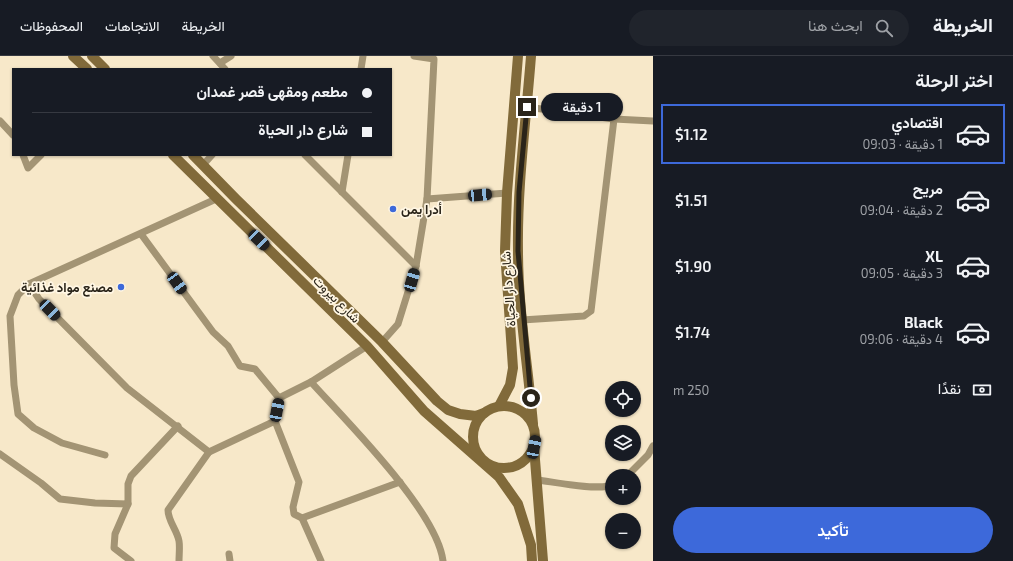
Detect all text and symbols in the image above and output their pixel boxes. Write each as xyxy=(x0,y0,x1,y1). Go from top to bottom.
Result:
search box xyxy=(629,10,909,46)
text: الخريطة xyxy=(933,13,993,36)
text: ابحث هنا xyxy=(808,16,863,34)
text: المحفوظات xyxy=(20,17,83,34)
text: الاتجاهات xyxy=(105,17,159,34)
text: الخريطة xyxy=(181,17,225,34)
icon: search xyxy=(873,17,895,39)
text: اختر الرحلة xyxy=(915,69,993,91)
text: مطعم ومقهى قصر غمدان xyxy=(196,82,348,100)
callout: 1 دقيقة xyxy=(541,93,623,121)
route end xyxy=(518,98,536,116)
text: 1 دقيقة xyxy=(563,99,601,115)
text: اقتصادي xyxy=(891,113,943,131)
icon: car xyxy=(955,116,991,152)
text: شارع دار الحياة xyxy=(258,120,348,138)
text: $1.12 xyxy=(675,125,708,143)
text: 1 دقيقة · 09:03 xyxy=(863,136,943,152)
text: مريح xyxy=(913,179,943,197)
icon: car xyxy=(955,182,991,218)
car xyxy=(468,188,492,202)
text: $1.51 xyxy=(675,191,708,209)
place label: أدرا يمن xyxy=(401,201,442,218)
text: 2 دقيقة · 09:04 xyxy=(860,202,943,218)
marker: أدرا يمن xyxy=(388,204,398,214)
car xyxy=(246,227,272,253)
text: XL xyxy=(925,247,943,265)
icon: car xyxy=(955,248,991,284)
street label: شارع دار الحياة xyxy=(497,251,521,327)
text: $1.90 xyxy=(675,257,711,275)
text: 3 دقيقة · 09:05 xyxy=(861,265,943,281)
car xyxy=(403,267,421,293)
car xyxy=(165,270,189,296)
street label: شارع بيروت xyxy=(309,272,364,327)
place label: مصنع مواد غذائية xyxy=(21,279,113,297)
marker: مصنع مواد غذائية xyxy=(116,282,126,292)
car xyxy=(37,297,63,323)
text: Black xyxy=(904,313,943,331)
icon: car xyxy=(955,314,991,350)
text: $1.74 xyxy=(675,323,710,341)
text: 4 دقيقة · 09:06 xyxy=(860,331,943,347)
text: نقدًا xyxy=(938,379,961,397)
icon: cash xyxy=(971,379,993,401)
map controls xyxy=(605,381,641,549)
button: locate xyxy=(605,381,641,417)
text: 250 m xyxy=(673,382,709,398)
route start xyxy=(522,389,540,407)
car xyxy=(269,397,285,423)
button: layers xyxy=(605,425,641,461)
car xyxy=(526,434,542,460)
button: + xyxy=(605,469,641,505)
button: تأكيد xyxy=(673,507,993,553)
button: − xyxy=(605,513,641,549)

